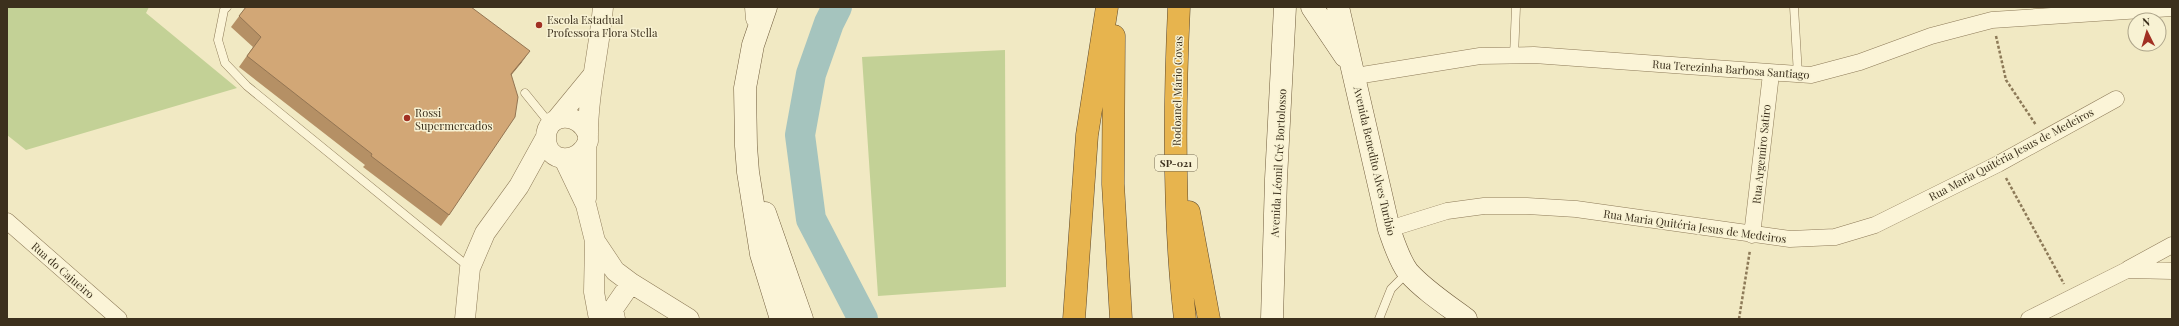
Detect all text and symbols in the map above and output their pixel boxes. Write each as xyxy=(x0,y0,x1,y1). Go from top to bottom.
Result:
place label: Escola Estadual Professora Flora Stella xyxy=(547,12,658,40)
north arrow xyxy=(2127,12,2167,52)
text: N xyxy=(2141,14,2151,29)
marker: Escola Estadual Professora Flora Stella xyxy=(534,20,544,30)
street label: Rodoanel Mário Covas xyxy=(1169,36,1185,146)
street label: Rua Terezinha Barbosa Santiago xyxy=(1652,56,1810,82)
street label: Avenida Benedito Alves Turíbio xyxy=(1350,84,1399,237)
street label: Avenida Léonil Cré Bortolosso xyxy=(1267,88,1289,239)
street label: Rua Argemiro Satiro xyxy=(1748,103,1774,205)
street label: Rua Maria Quitéria Jesus de Medeiros xyxy=(1926,104,2096,204)
place label: Rossi Supermercados xyxy=(415,105,492,133)
marker: Rossi Supermercados xyxy=(402,113,412,123)
road number: SP-021 xyxy=(1155,155,1197,171)
street label: Rua Maria Quitéria Jesus de Medeiros xyxy=(1603,206,1788,246)
street label: Rua do Cajueiro xyxy=(28,239,98,301)

